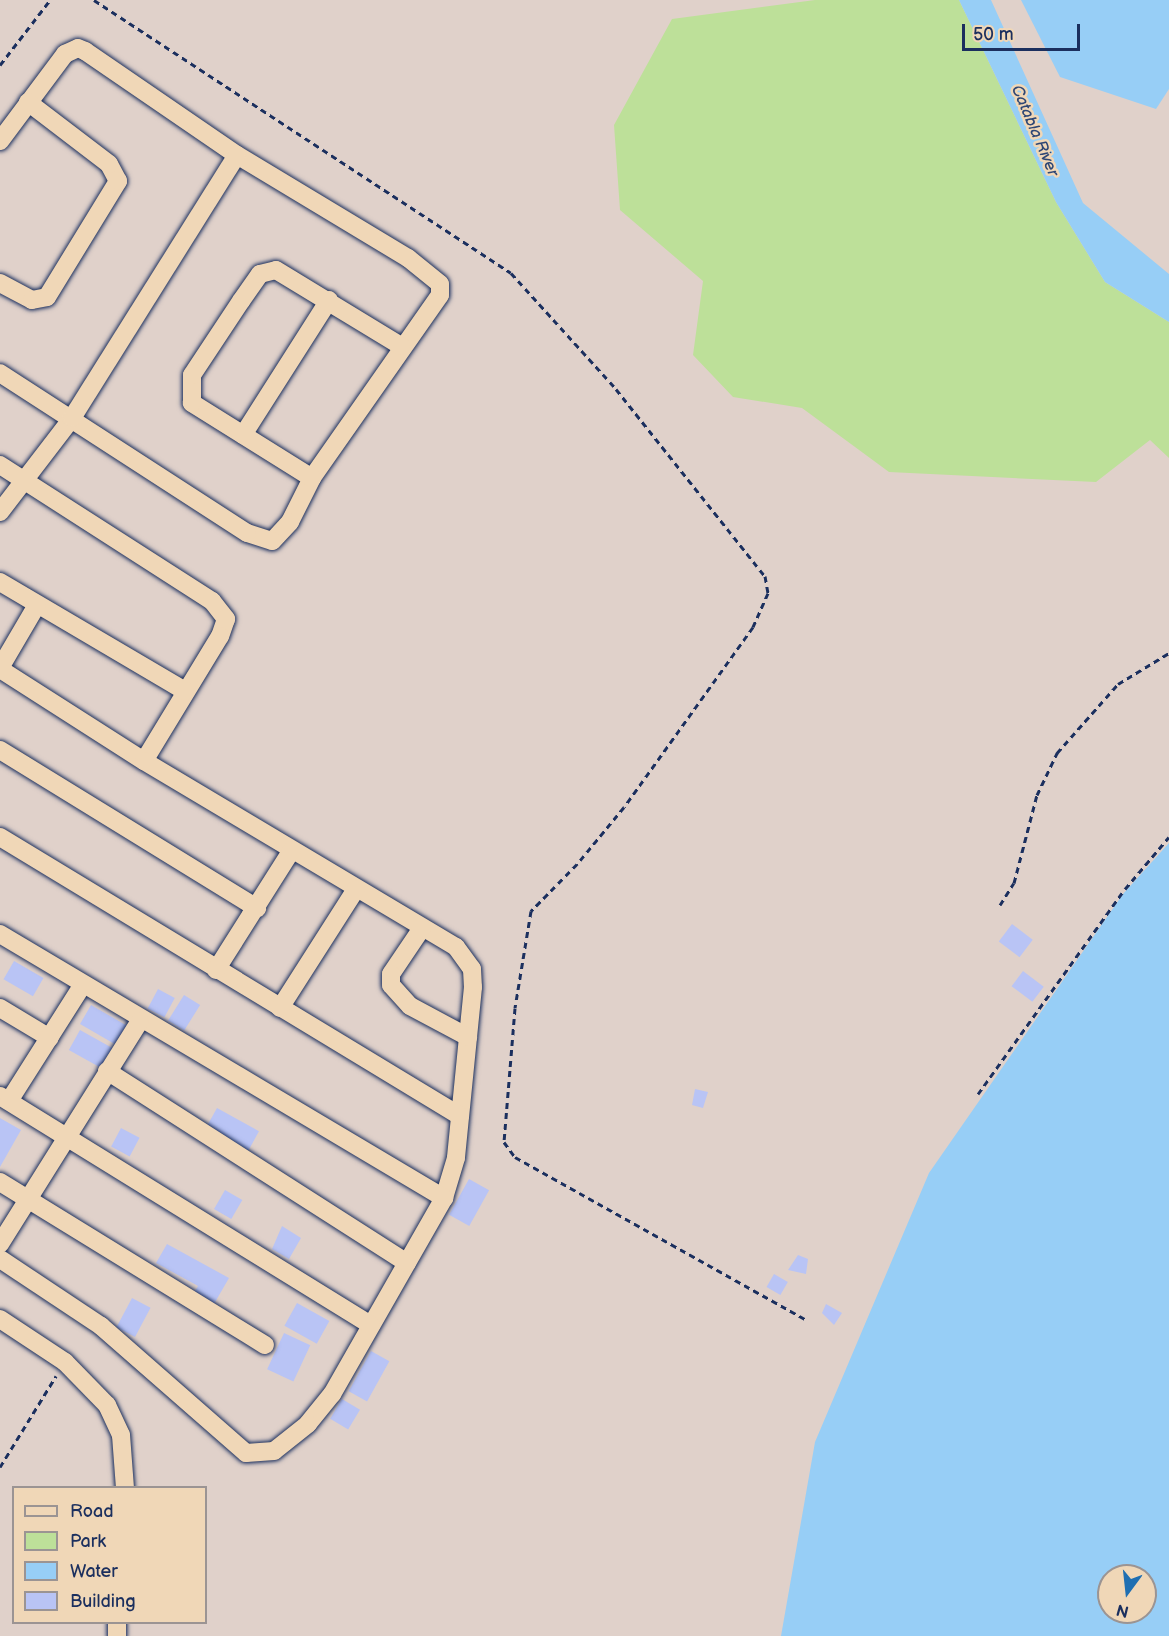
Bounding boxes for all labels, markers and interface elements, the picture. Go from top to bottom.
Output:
scale bar [965,12,1084,50]
text: 50 m [973,24,1014,45]
water label: Catabla River [1006,83,1062,179]
legend [12,1486,207,1624]
text: Road [70,1501,114,1522]
text: Park [70,1531,106,1552]
text: Water [70,1561,118,1582]
north arrow [1097,1564,1157,1624]
text: Building [70,1591,136,1612]
text: N [1114,1599,1131,1621]

